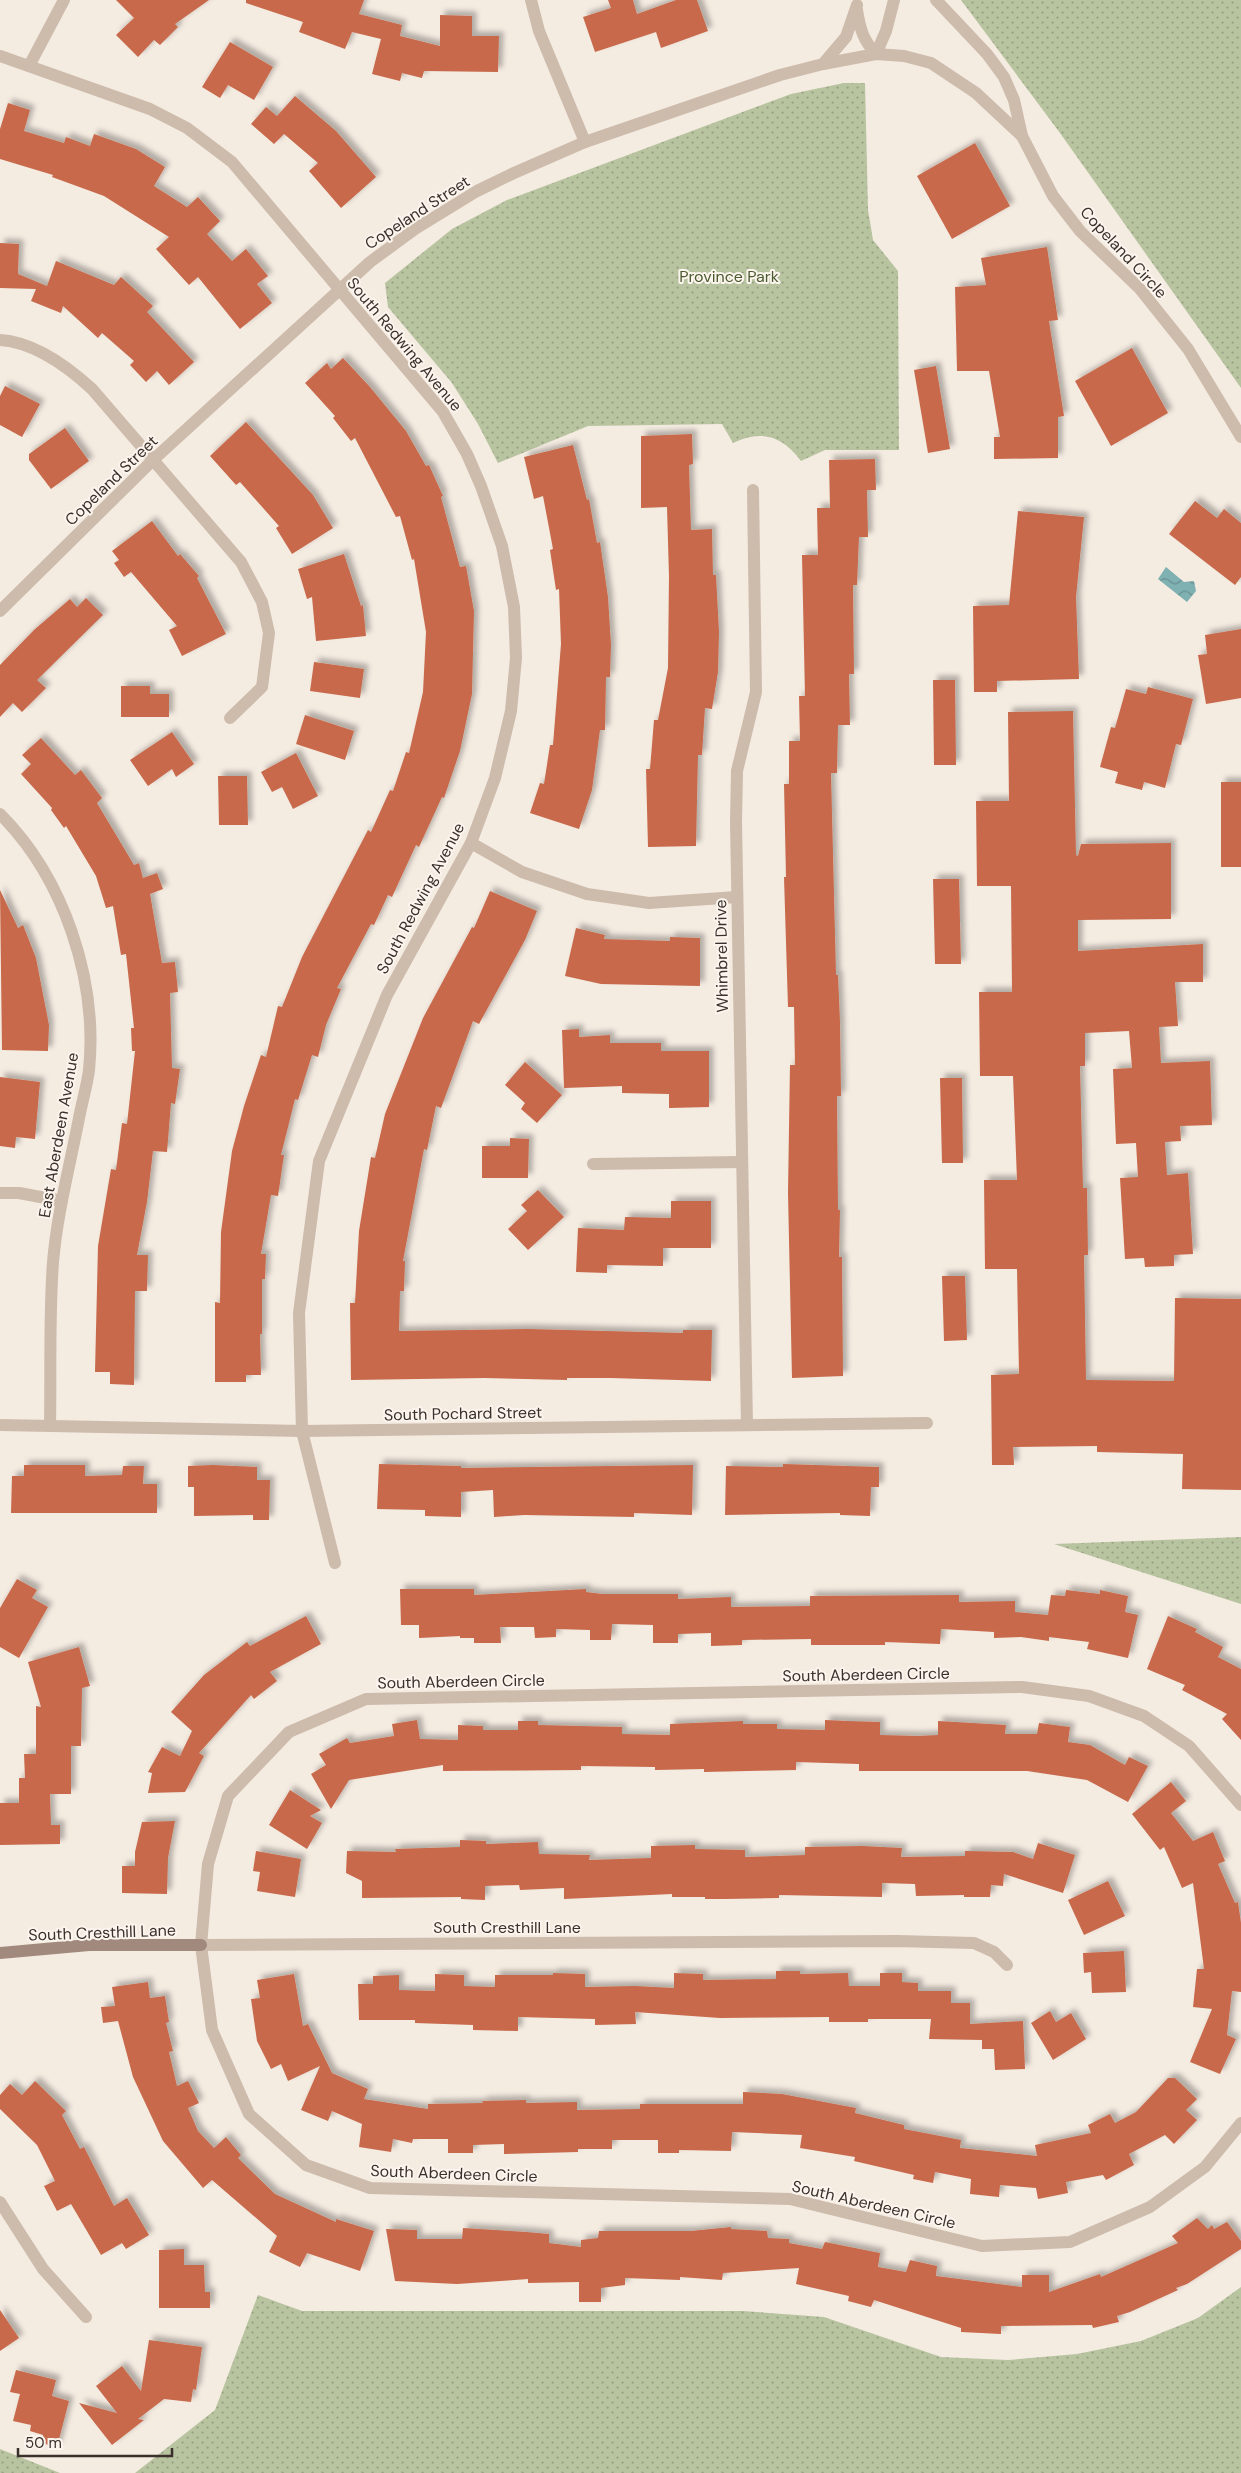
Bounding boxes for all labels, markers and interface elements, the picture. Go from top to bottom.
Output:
street label: Copeland Street [361,171,474,254]
street label: Copeland Circle [1076,202,1172,303]
park label: Province Park [679,266,779,287]
street label: South Redwing Avenue [342,273,467,416]
street label: Copeland Street [60,431,162,530]
street label: South Redwing Avenue [372,819,469,978]
street label: Whimbrel Drive [710,899,733,1013]
street label: East Aberdeen Avenue [34,1051,83,1219]
street label: South Pochard Street [384,1402,542,1425]
street label: South Aberdeen Circle [782,1663,950,1686]
street label: South Aberdeen Circle [377,1670,545,1693]
street label: South Cresthill Lane [433,1917,581,1938]
street label: South Cresthill Lane [28,1919,176,1946]
street label: South Aberdeen Circle [370,2160,538,2187]
street label: South Aberdeen Circle [790,2175,958,2234]
scale bar [18,2426,171,2458]
text: 50 m [25,2433,62,2453]

